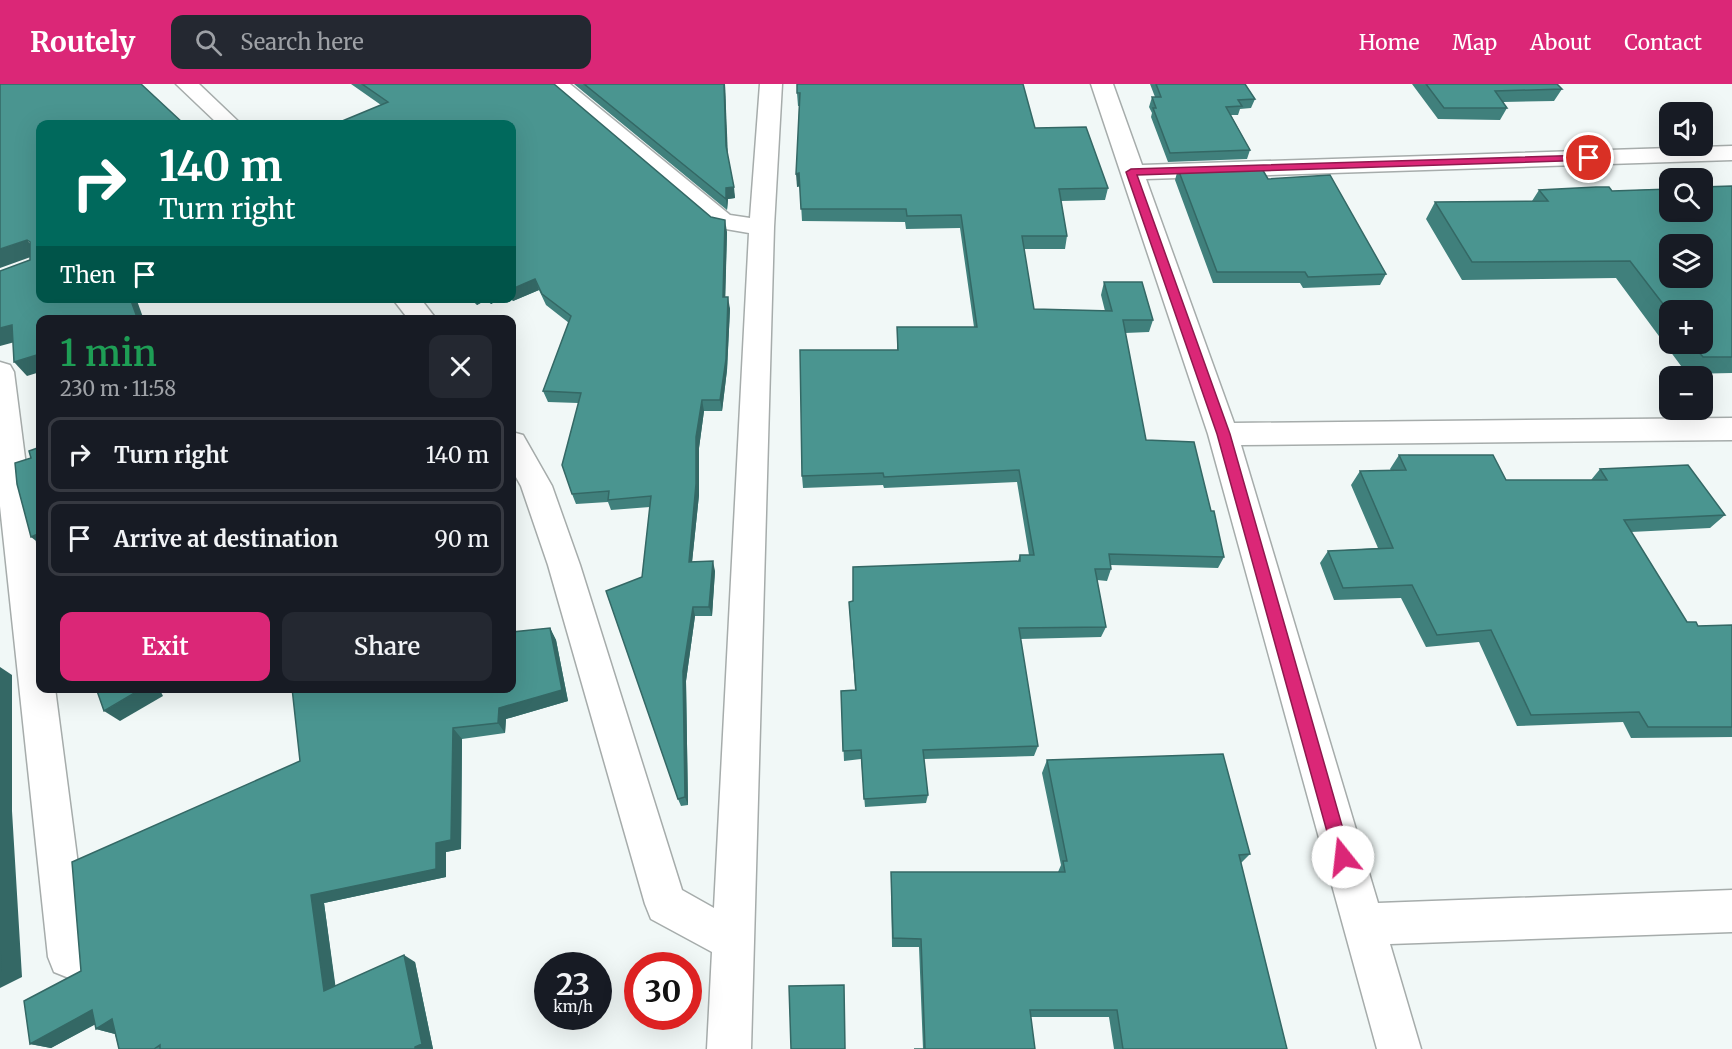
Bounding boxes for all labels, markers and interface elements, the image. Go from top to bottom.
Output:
search box [171,15,591,69]
text: Routely [30,24,135,60]
icon: search [192,26,225,59]
text: Search here [240,28,364,56]
text: Home [1359,29,1419,56]
text: Map [1452,29,1497,56]
text: About [1530,29,1591,56]
text: Contact [1624,29,1702,56]
map controls [1659,102,1713,420]
button: sound [1659,102,1713,156]
pin [1563,132,1614,183]
text: 140 m [159,140,282,192]
icon: arrive [1572,141,1605,174]
icon: right [60,144,138,222]
button: search [1659,168,1713,222]
text: Turn right [159,192,296,226]
button: layers [1659,234,1713,288]
icon: arrive [128,258,161,291]
text: Then [60,261,116,289]
button: + [1659,300,1713,354]
text: 1 min [60,331,157,376]
button: close [429,335,492,398]
button: − [1659,366,1713,420]
text: 230 m · 11:58 [60,376,176,401]
icon: right [63,438,96,471]
text: Turn right [114,441,228,469]
text: 140 m [426,441,489,469]
icon: arrive [63,522,96,555]
text: Arrive at destination [114,525,338,553]
text: 90 m [434,525,489,553]
button: Exit [60,612,270,681]
button: Share [282,612,492,681]
position arrow [1311,825,1375,889]
speed limit sign: 30 [624,952,702,1030]
text: 23 [556,965,590,1003]
text: km/h [553,997,593,1016]

